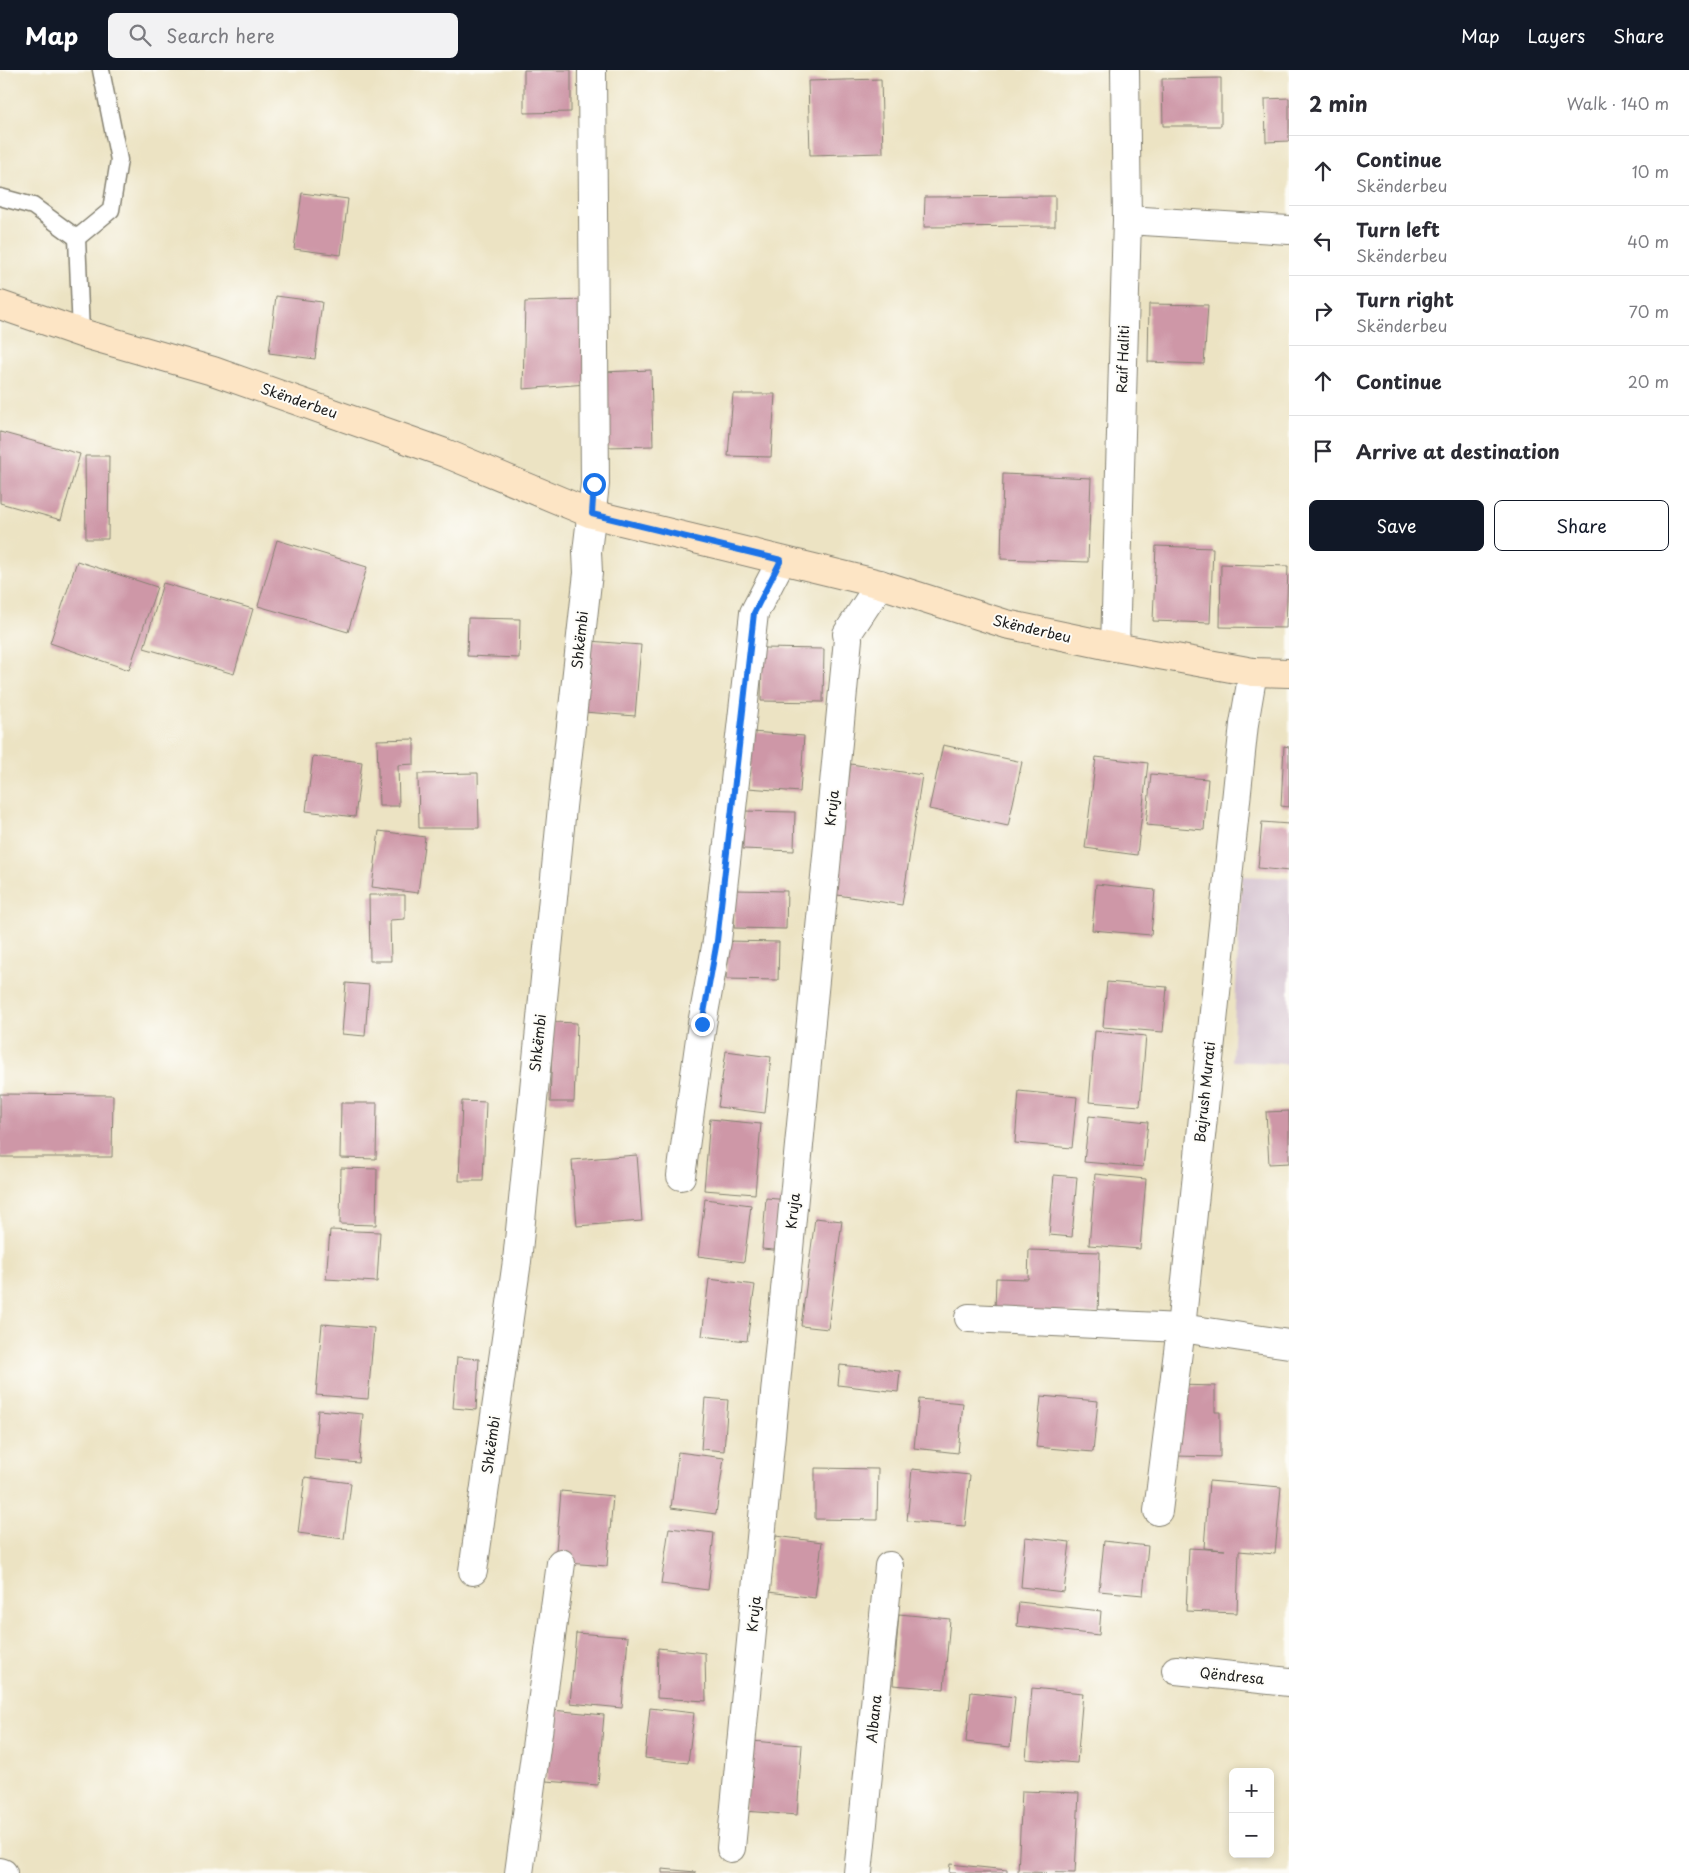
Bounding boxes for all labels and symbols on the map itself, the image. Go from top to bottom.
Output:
street label: Raif Haliti [1111,325,1134,393]
street label: Skënderbeu [258,378,340,423]
route start [583,473,606,496]
street label: Skënderbeu [991,609,1073,648]
street label: Shkëmbi [566,610,593,670]
street label: Kruja [819,789,844,827]
street label: Shkëmbi [524,1013,551,1073]
route end [691,1013,714,1036]
street label: Bajrush Murati [1189,1040,1220,1144]
street label: Kruja [780,1192,805,1230]
street label: Shkëmbi [476,1415,505,1475]
street label: Kruja [741,1595,766,1633]
street label: Qëndresa [1199,1662,1266,1689]
street label: Albana [861,1694,886,1744]

